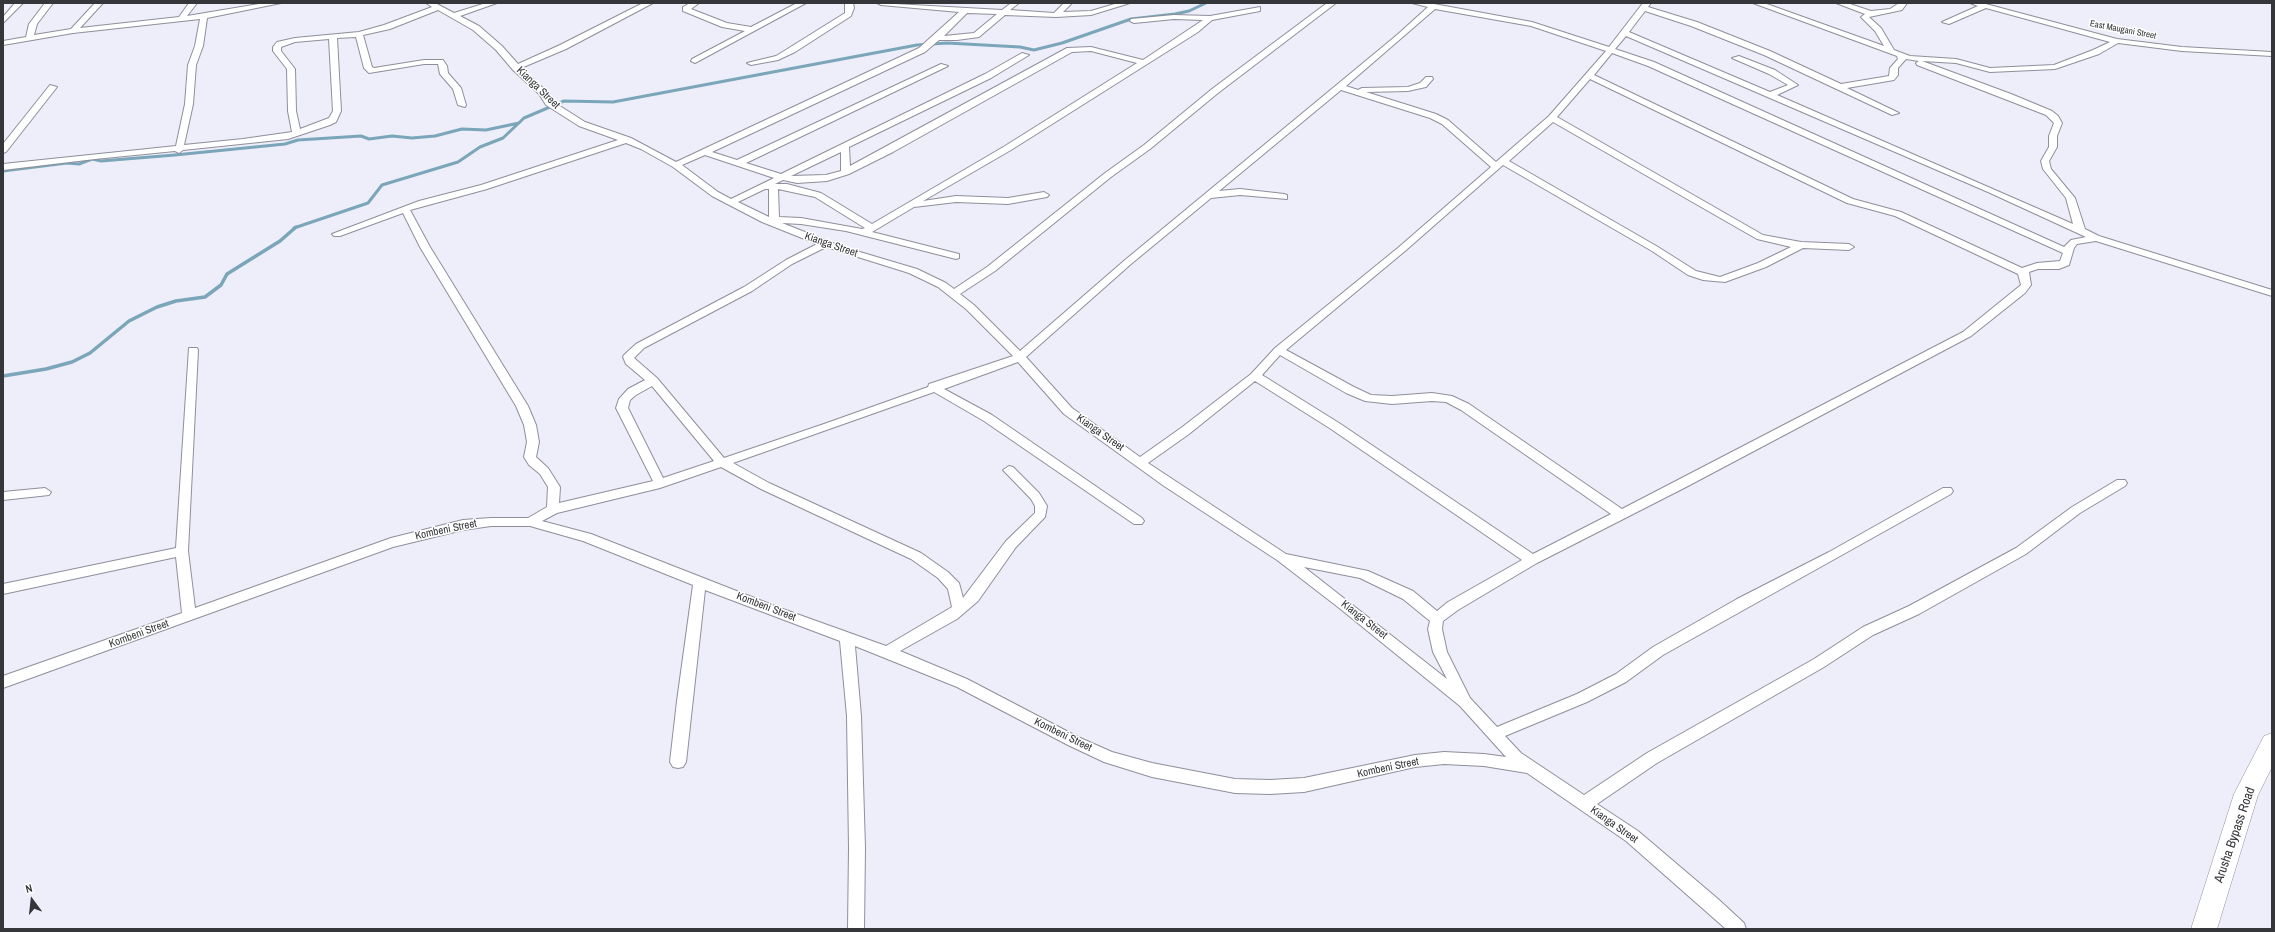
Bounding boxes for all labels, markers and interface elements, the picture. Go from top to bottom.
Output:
street label: East Maugani Street [2089,18,2157,42]
street label: Kianga Street [514,64,562,112]
street label: Kianga Street [803,230,859,260]
street label: Kianga Street [1074,412,1126,454]
street label: Kombeni Street [414,517,478,543]
street label: Kombeni Street [734,590,798,624]
street label: Kianga Street [1338,598,1390,642]
street label: Kombeni Street [107,617,171,651]
street label: Kombeni Street [1032,715,1094,755]
street label: Kombeni Street [1356,755,1420,781]
street label: Arusha Bypass Road [2211,785,2259,885]
street label: Kianga Street [1588,804,1640,846]
north arrow [12,880,52,920]
text: N [24,881,34,896]

